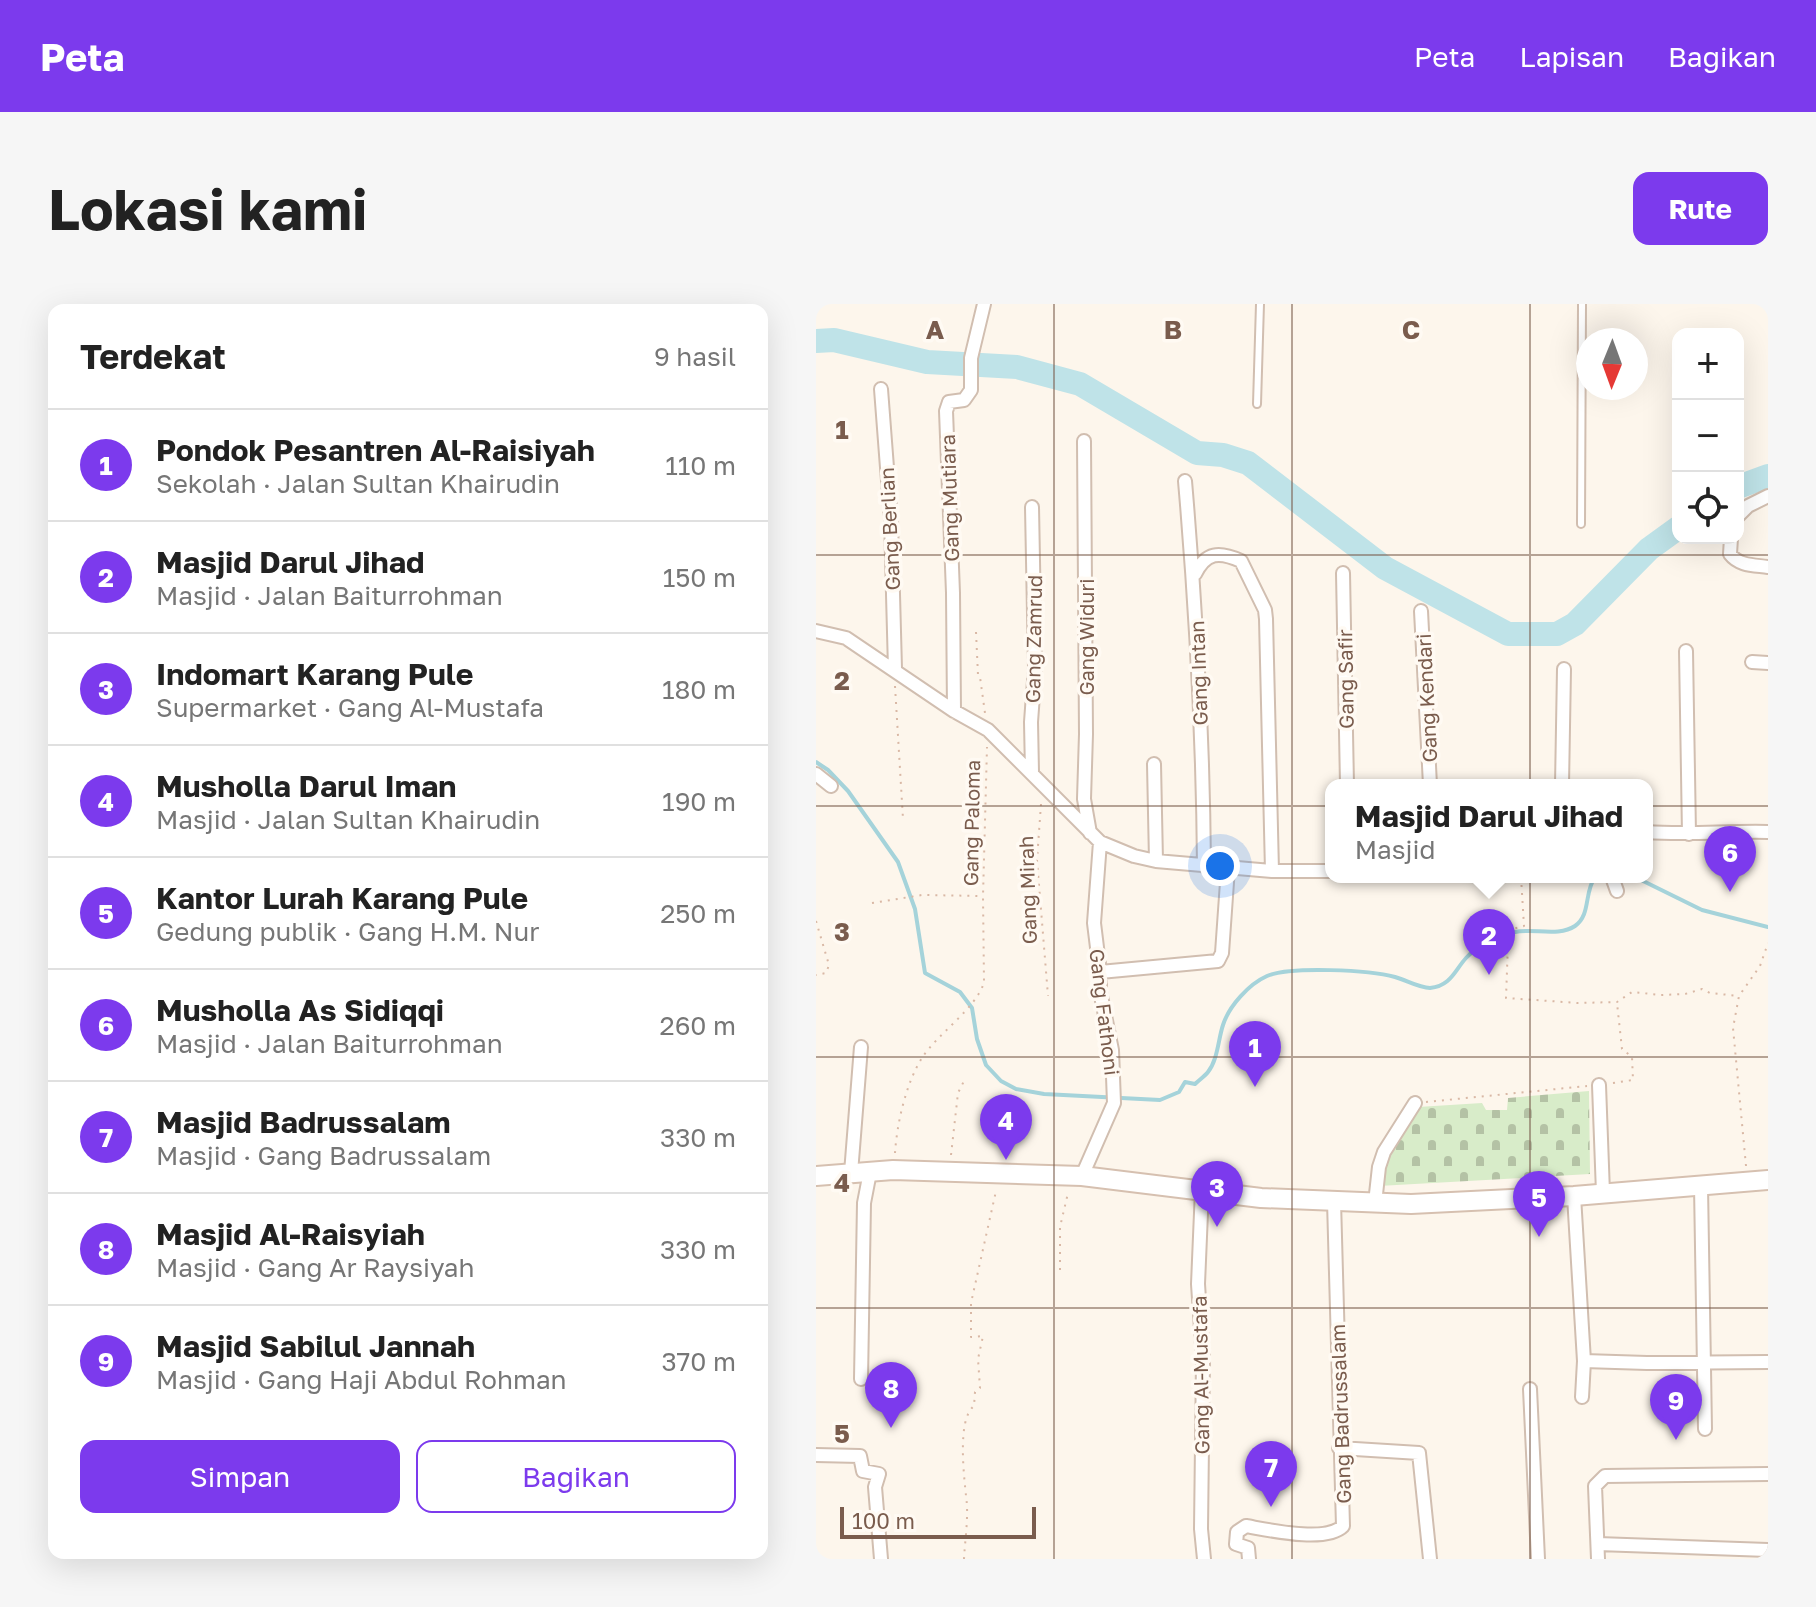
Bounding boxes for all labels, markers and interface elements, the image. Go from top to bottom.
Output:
text: Peta [40,34,125,79]
text: Peta [1414,40,1475,73]
text: Lapisan [1519,40,1624,73]
text: Bagikan [1668,40,1776,73]
button: Rute [1633,172,1768,245]
text: Lokasi kami [48,175,367,242]
text: A [926,314,945,345]
text: B [1164,314,1182,345]
text: C [1402,314,1420,345]
north arrow [1576,328,1648,400]
map controls [1672,328,1744,544]
button: + [1672,328,1744,400]
text: Terdekat [80,336,226,376]
text: 9 hasil [654,341,736,372]
button: − [1672,400,1744,472]
text: 1 [835,414,849,445]
text: Pondok Pesantren Al-Raisiyah [156,432,595,468]
street label: Gang Mutiara [935,434,963,562]
text: 1 [99,450,113,481]
text: 110 m [665,450,736,481]
street label: Gang Berlian [874,467,904,591]
text: Sekolah · Jalan Sultan Khairudin [156,468,560,499]
button: locate [1672,472,1744,544]
text: Masjid Darul Jihad [156,544,425,580]
text: 2 [98,562,114,593]
text: 150 m [663,562,736,593]
street label: Gang Zamrud [1020,575,1046,703]
street label: Gang Widuri [1074,578,1098,696]
text: Masjid · Jalan Baiturrohman [156,580,503,611]
street label: Gang Intan [1184,620,1212,726]
street label: Gang Safir [1332,629,1358,729]
street label: Gang Kendari [1411,633,1441,763]
text: Indomart Karang Pule [156,656,473,692]
text: 2 [834,665,850,696]
text: 3 [98,674,114,705]
text: 180 m [662,674,736,705]
text: Supermarket · Gang Al-Mustafa [156,692,544,723]
street label: Gang Paloma [958,760,984,886]
text: Musholla Darul Iman [156,768,456,804]
popup [1325,779,1653,883]
text: 4 [98,786,114,817]
text: 190 m [662,786,736,817]
text: Masjid Darul Jihad [1355,798,1623,834]
text: Masjid · Jalan Sultan Khairudin [156,804,540,835]
pin: 6 [1704,826,1756,892]
text: Masjid [1355,834,1435,865]
street label: Gang Mirah [1013,835,1041,945]
your location [1200,846,1240,886]
text: Kantor Lurah Karang Pule [156,880,528,916]
text: 5 [98,898,114,929]
text: 250 m [660,898,736,929]
pin: 2 [1463,909,1515,975]
text: Gedung publik · Gang H.M. Nur [156,916,539,947]
text: 3 [834,916,850,947]
street label: Gang Fathoni [1085,947,1125,1077]
text: Musholla As Sidiqqi [156,992,444,1028]
text: 6 [98,1010,114,1041]
text: 260 m [660,1010,736,1041]
pin: 1 [1229,1021,1281,1087]
text: Masjid · Jalan Baiturrohman [156,1028,503,1059]
pin: 4 [980,1094,1032,1160]
text: Masjid Badrussalam [156,1104,451,1140]
text: 7 [99,1122,113,1153]
text: 330 m [660,1122,736,1153]
text: Masjid · Gang Badrussalam [156,1140,491,1171]
pin: 3 [1191,1161,1243,1227]
text: 4 [834,1167,850,1198]
pin: 5 [1513,1171,1565,1237]
text: Masjid Al-Raisyiah [156,1216,425,1252]
text: 8 [98,1234,114,1265]
text: 330 m [660,1234,736,1265]
text: Masjid · Gang Ar Raysiyah [156,1252,474,1283]
street label: Gang Al-Mustafa [1187,1295,1213,1455]
street label: Gang Badrussalam [1325,1324,1355,1504]
text: Masjid Sabilul Jannah [156,1328,475,1364]
text: 9 [98,1346,114,1377]
text: 370 m [661,1346,736,1377]
pin: 8 [865,1362,917,1428]
text: Masjid · Gang Haji Abdul Rohman [156,1364,567,1395]
pin: 9 [1650,1374,1702,1440]
text: 5 [834,1418,850,1449]
button: Simpan [80,1440,400,1513]
button: Bagikan [416,1440,736,1513]
pin: 7 [1245,1441,1297,1507]
scale bar [840,1503,1036,1539]
text: 100 m [852,1507,915,1534]

